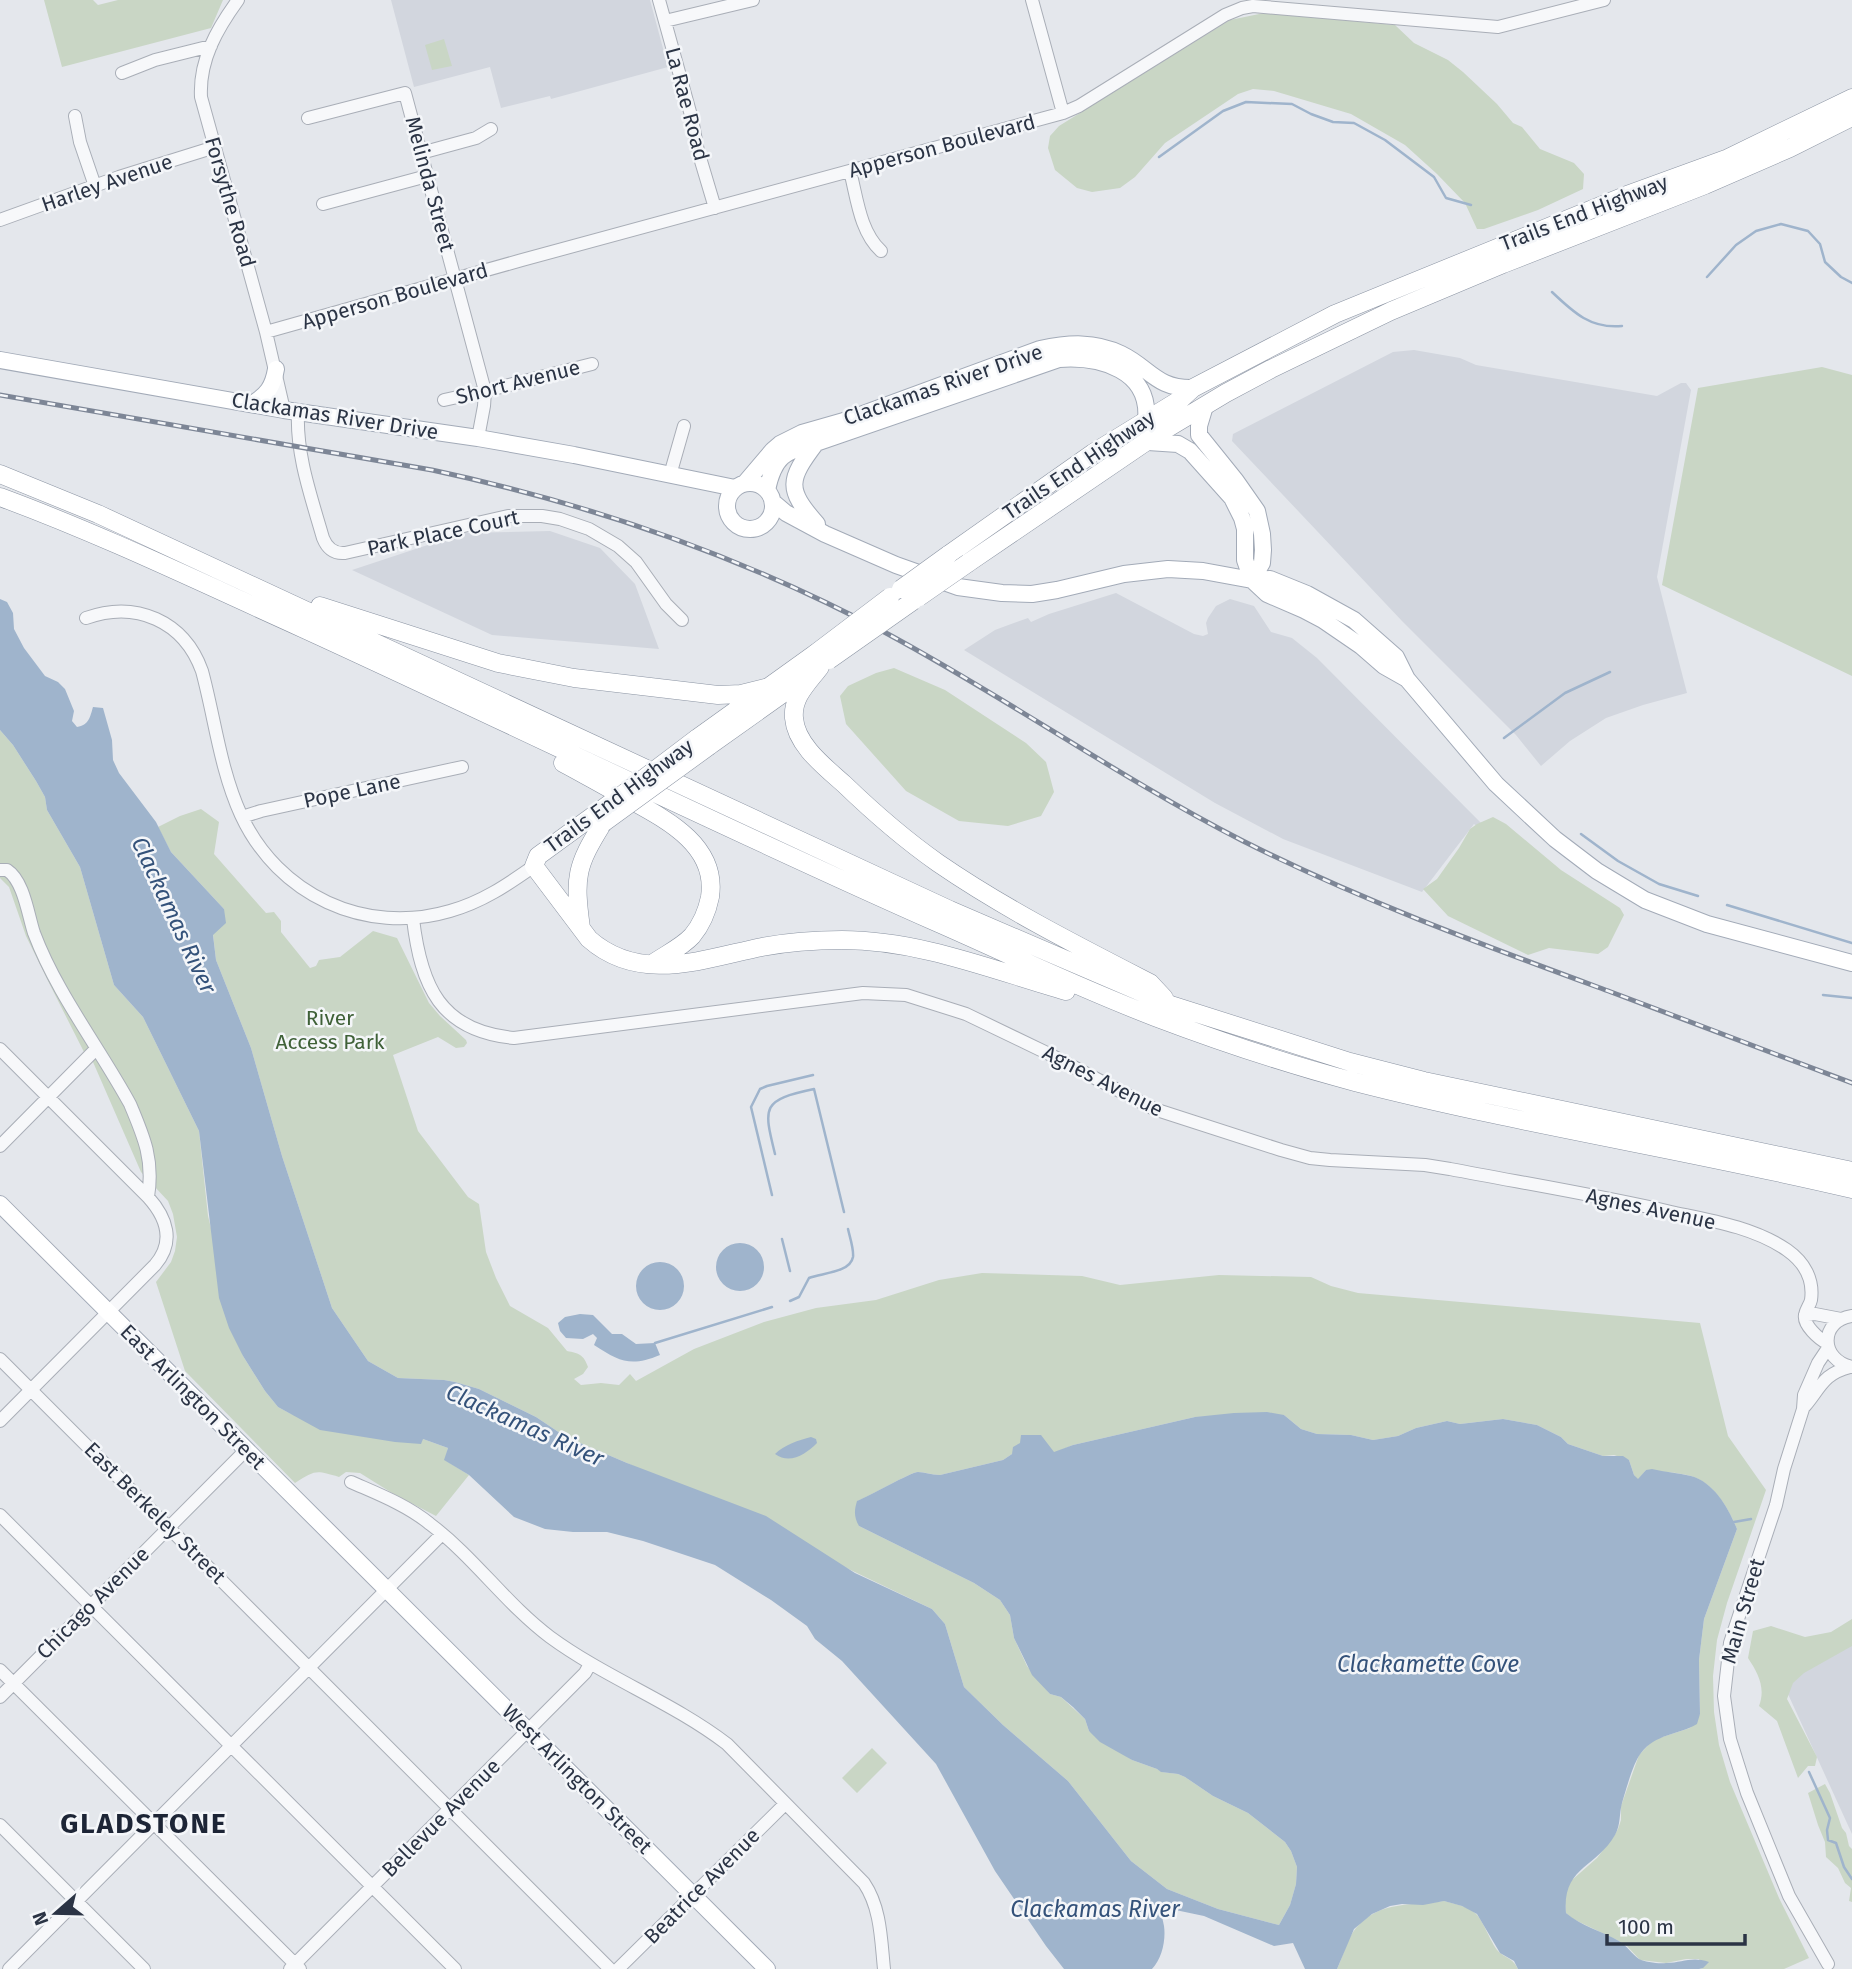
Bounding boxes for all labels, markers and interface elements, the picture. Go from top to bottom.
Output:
street label: La Rae Road [659,44,715,164]
street label: Apperson Boulevard [846,109,1038,183]
street label: Melinda Street [399,114,461,255]
street label: Forsythe Road [199,134,261,270]
street label: Harley Avenue [38,148,176,218]
street label: Trails End Highway [1496,169,1672,257]
street label: Apperson Boulevard [299,257,491,335]
street label: Clackamas River Drive [840,339,1046,431]
street label: Short Avenue [453,354,583,410]
street label: Clackamas River Drive [230,387,440,445]
street label: Trails End Highway [998,404,1160,525]
street label: Park Place Court [365,504,522,562]
street label: Trails End Highway [540,733,699,859]
street label: Pope Lane [301,768,403,814]
water label: Clackamas River [125,832,223,999]
park label: River Access Park [275,1005,385,1055]
street label: Agnes Avenue [1038,1040,1168,1122]
street label: Agnes Avenue [1584,1183,1718,1235]
street label: East Arlington Street [115,1319,271,1475]
water label: Clackamas River [442,1378,609,1473]
street label: East Berkeley Street [79,1437,232,1590]
street label: Chicago Avenue [31,1541,155,1665]
street label: Main Street [1716,1555,1771,1667]
water label: Clackamette Cove [1337,1650,1519,1678]
street label: West Arlington Street [497,1699,658,1860]
street label: Bellevue Avenue [376,1753,506,1883]
district label: GLADSTONE [60,1807,228,1840]
street label: Beatrice Avenue [639,1823,765,1949]
north arrow [21,1878,91,1948]
water label: Clackamas River [1010,1895,1181,1923]
scale bar [1607,1902,1745,1946]
text: N [28,1909,53,1929]
text: 100 m [1618,1914,1674,1940]

